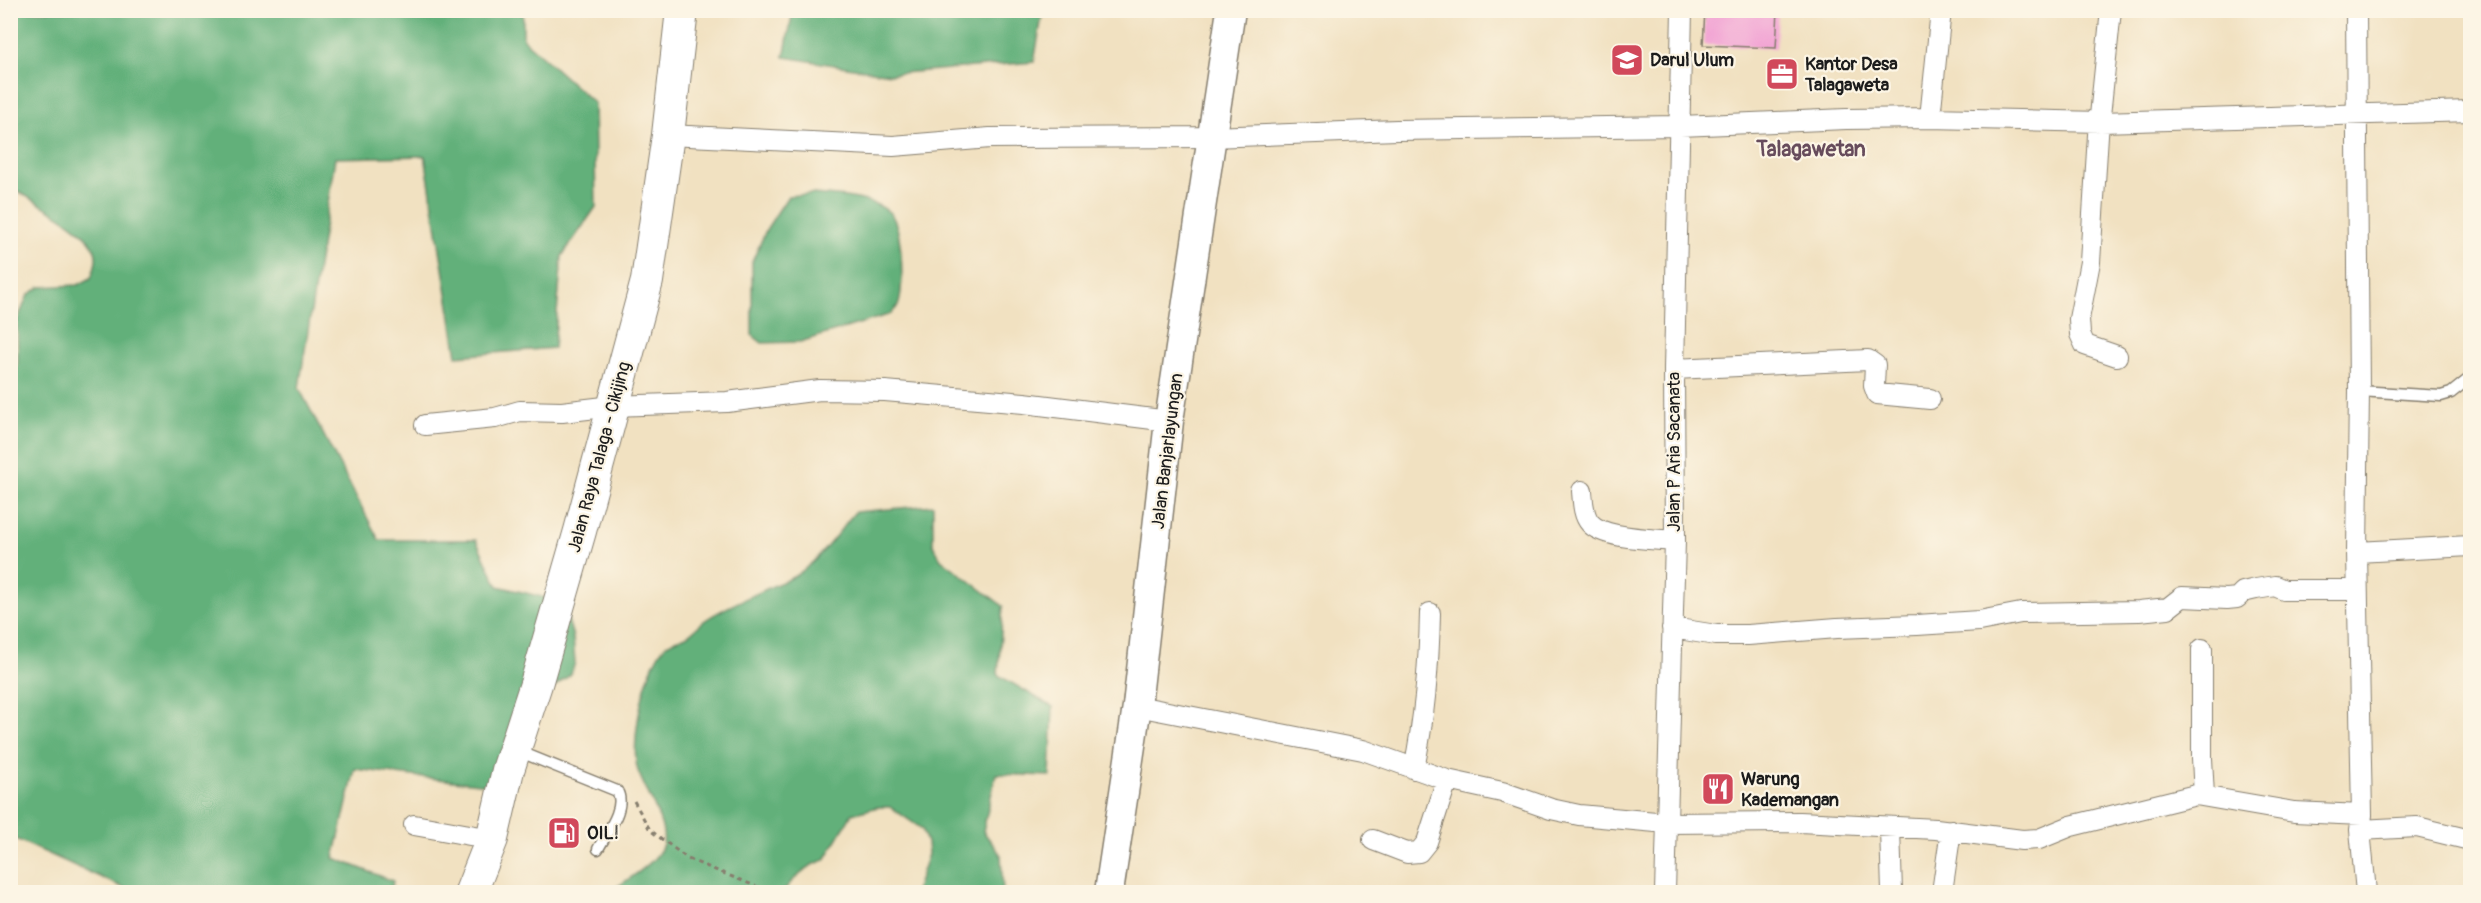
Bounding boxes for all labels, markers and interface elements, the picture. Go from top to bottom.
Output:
school or university icon: Darul Ulum [1609,42,1645,78]
place label: Darul Ulum [1650,49,1734,72]
place label: Kantor Desa Talagaweta [1804,53,1898,97]
office icon: Kantor Desa Talagaweta [1764,56,1800,92]
district label: Talagawetan [1755,136,1866,163]
street label: Jalan Raya Talaga - Cikijing [563,359,636,555]
street label: Jalan Banjarlayungan [1147,372,1188,530]
street label: Jalan P Aria Sacanata [1663,372,1686,532]
place label: Warung Kademangan [1741,768,1839,812]
restaurant icon: Warung Kademangan [1700,771,1736,807]
fuel station icon: OIL! [546,815,582,851]
place label: OIL! [587,822,619,845]

